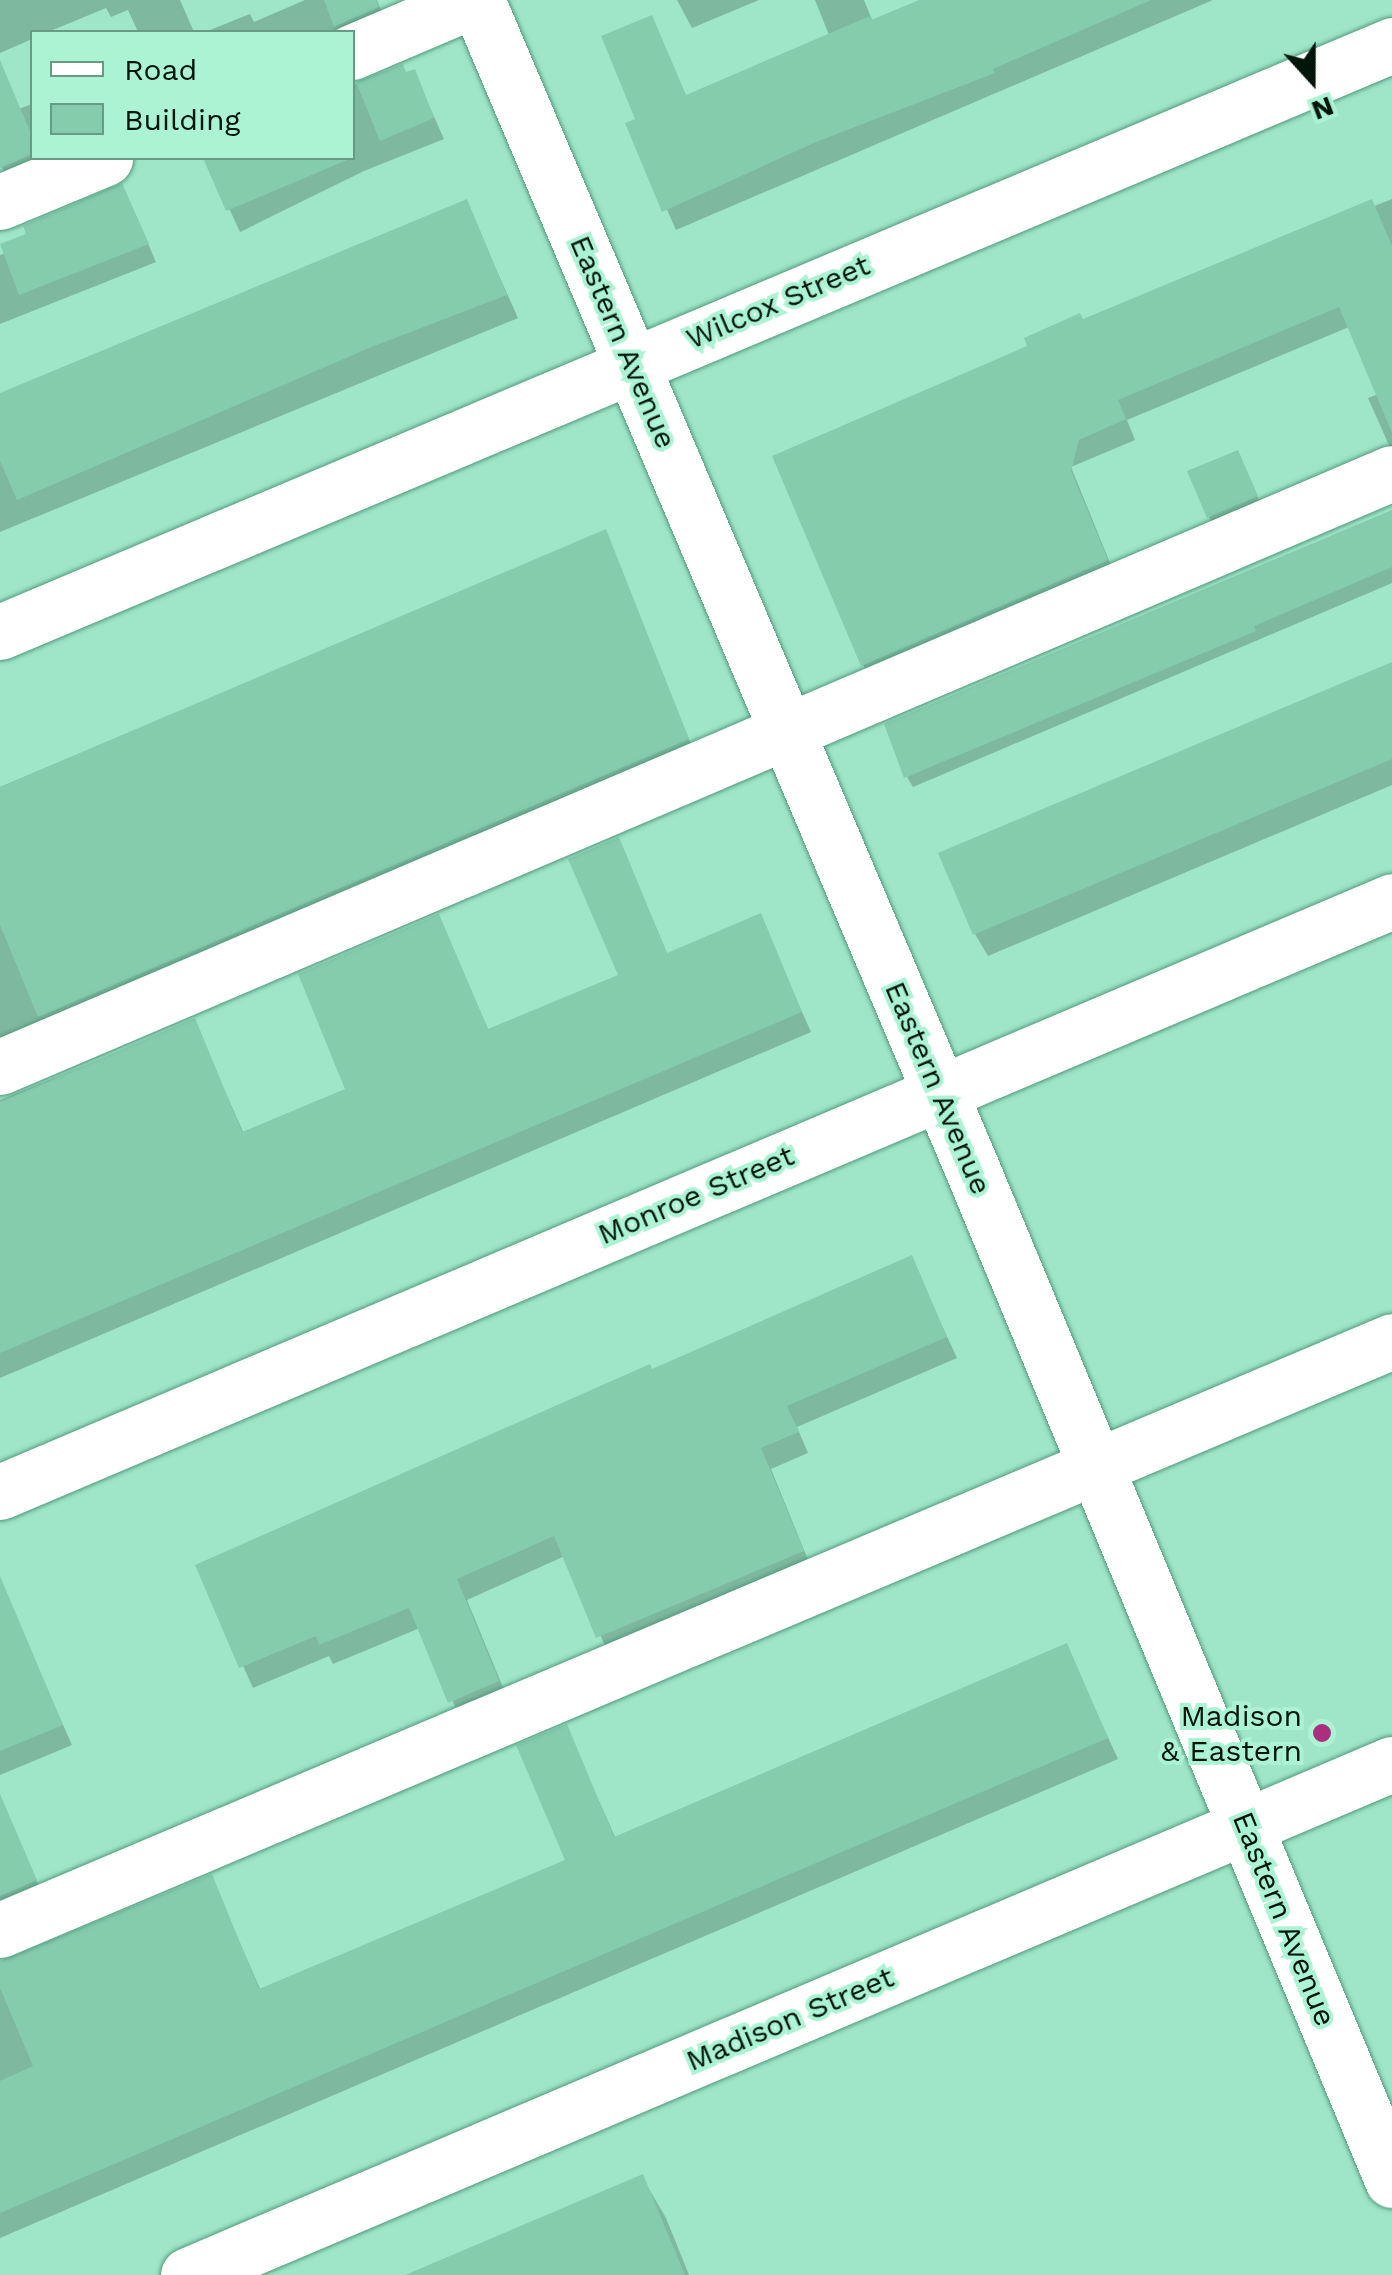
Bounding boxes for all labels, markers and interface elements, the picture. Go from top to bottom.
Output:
legend [30,30,355,160]
north arrow [1262,30,1362,130]
text: Road [124,52,197,87]
text: N [1307,89,1339,128]
text: Building [124,102,241,137]
street label: Eastern Avenue [562,230,684,454]
street label: Wilcox Street [680,247,876,357]
street label: Eastern Avenue [877,976,999,1200]
street label: Monroe Street [593,1137,799,1253]
place label: Madison & Eastern [1160,1698,1302,1768]
marker: Madison & Eastern [1311,1722,1333,1744]
street label: Eastern Avenue [1224,1806,1344,2032]
street label: Madison Street [681,1959,899,2079]

